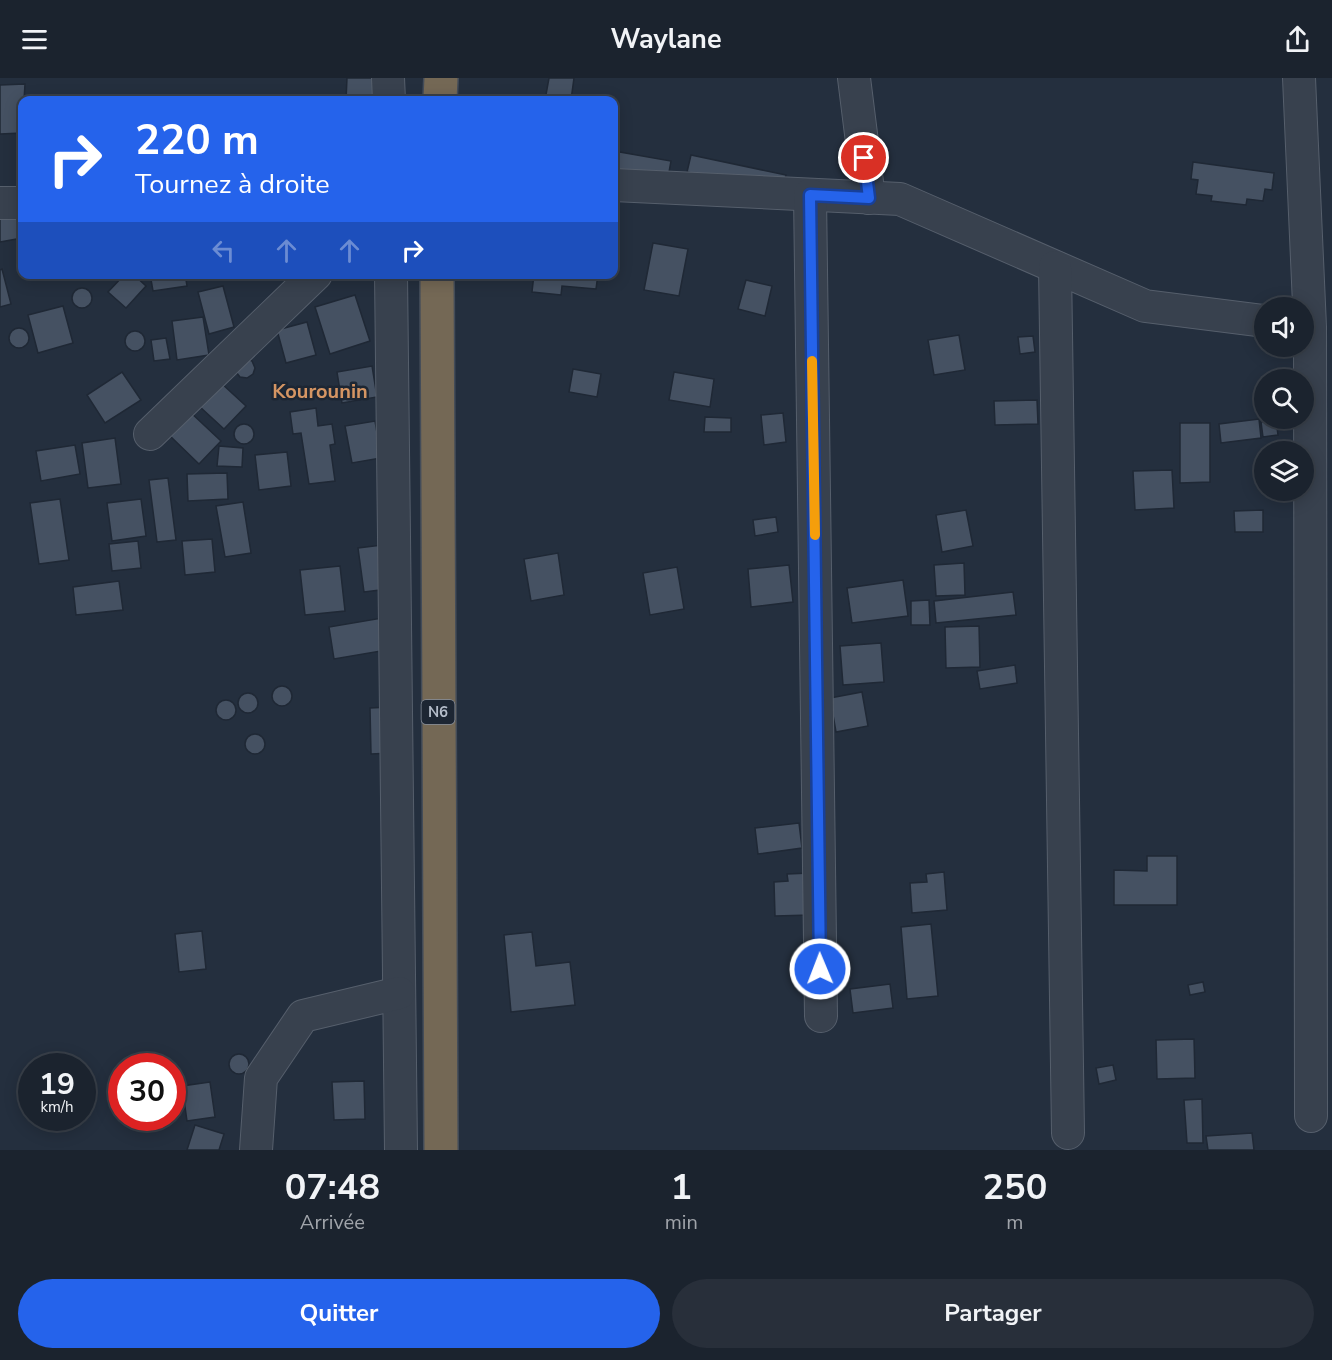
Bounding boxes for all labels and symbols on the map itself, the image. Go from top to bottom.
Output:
pin [838,132,889,183]
district label: Kourounin [272,378,368,405]
road number: N6 [422,700,454,724]
position arrow [788,937,852,1001]
speed limit sign: 30 [108,1053,186,1131]

